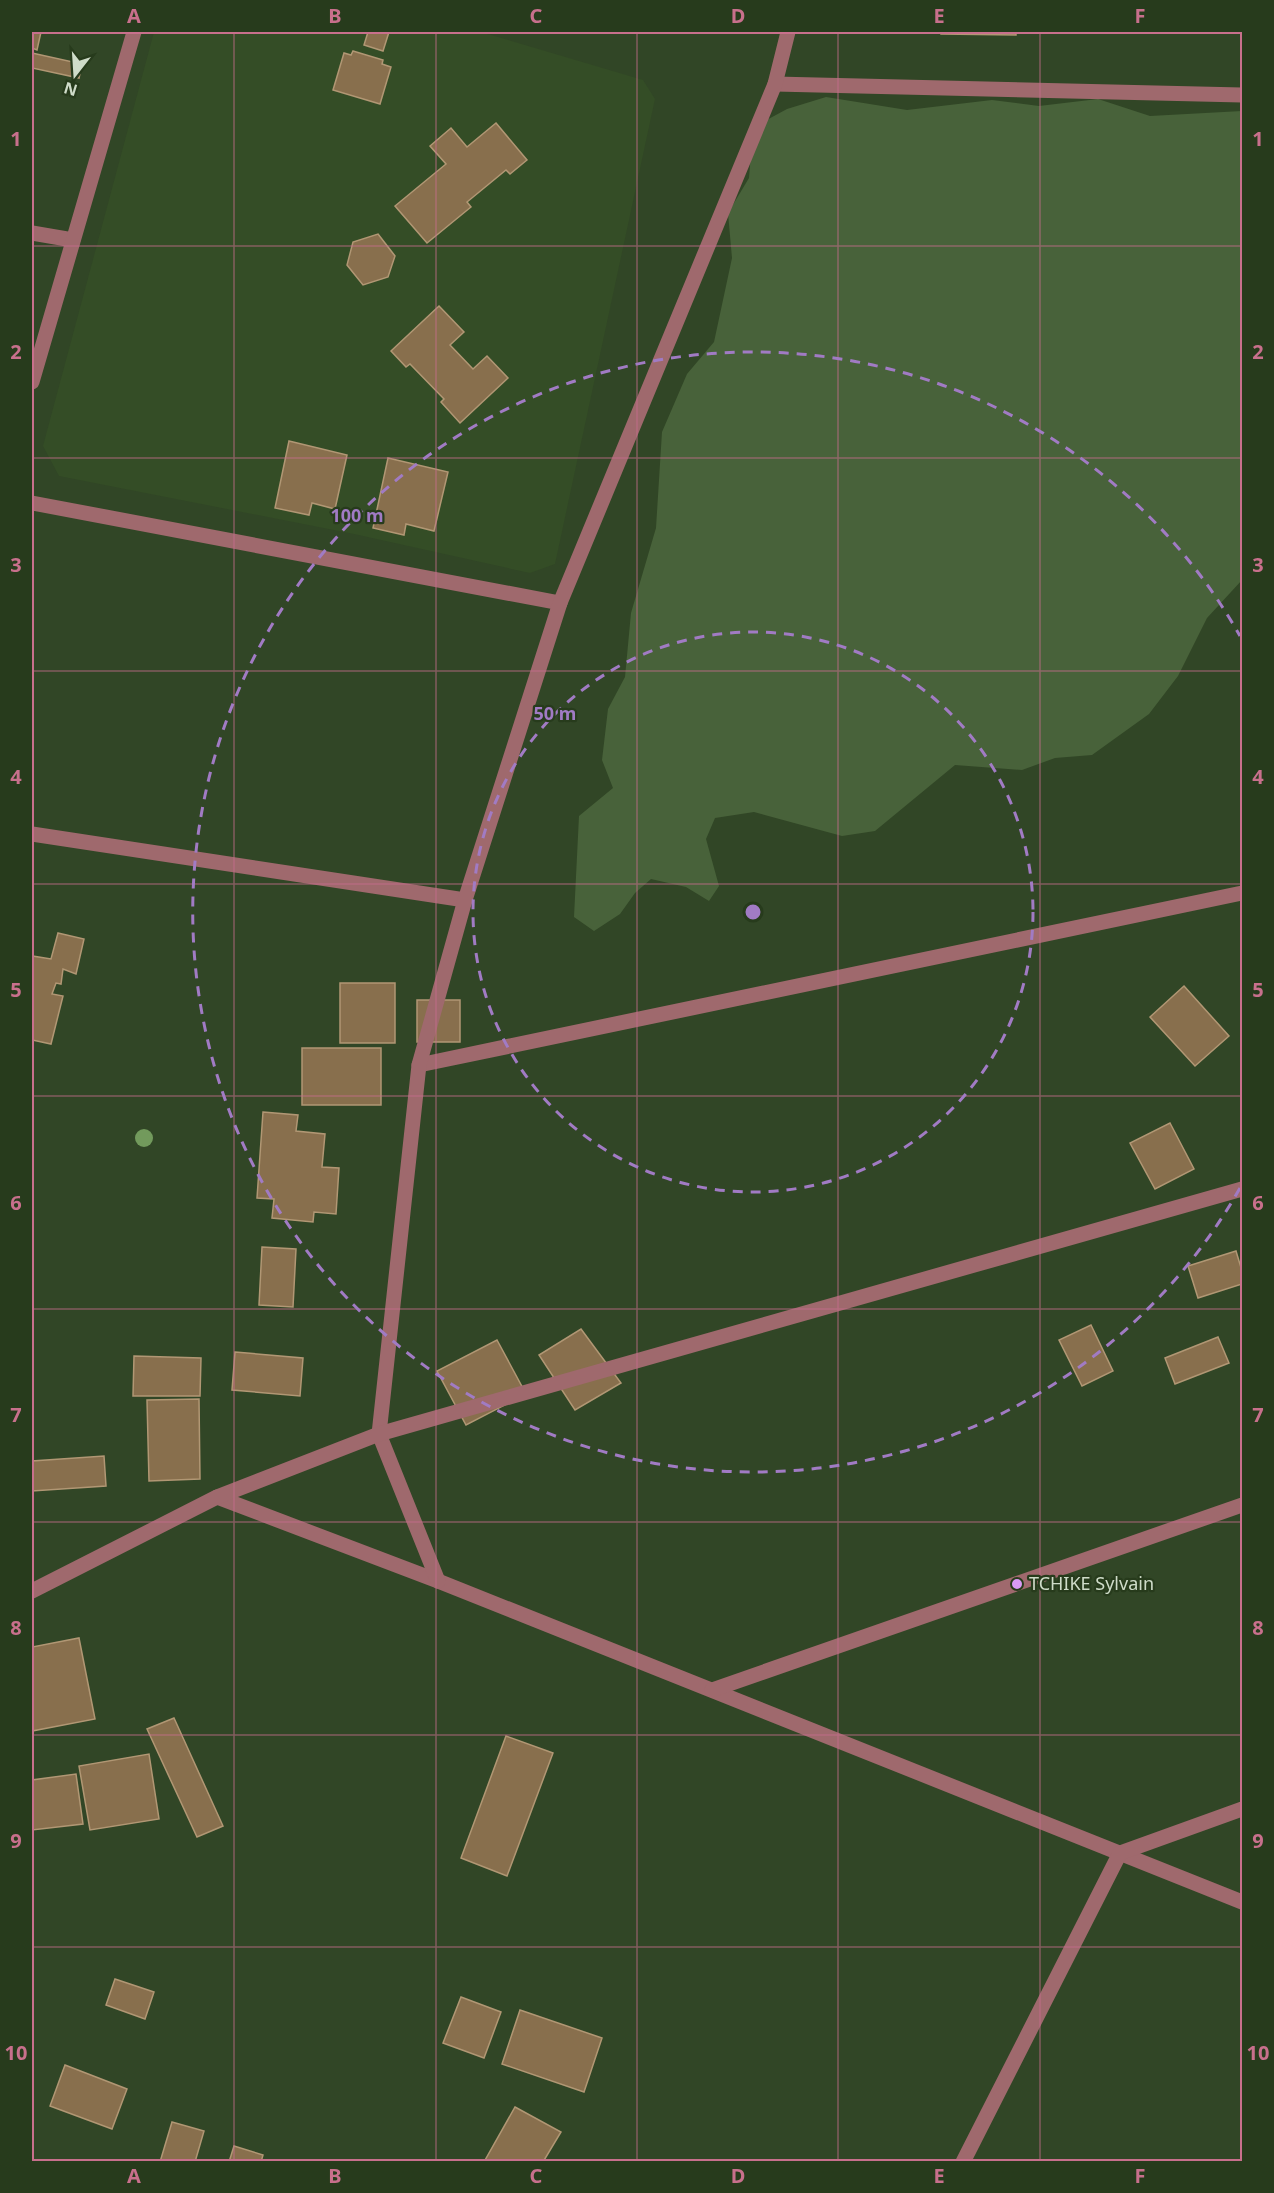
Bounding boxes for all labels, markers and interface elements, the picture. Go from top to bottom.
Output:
text: A [127,2,141,29]
text: B [328,2,342,29]
text: C [530,2,543,29]
text: D [731,2,745,29]
text: E [933,2,945,29]
text: F [1135,2,1145,29]
north arrow [45,45,105,105]
text: N [61,77,80,102]
text: 1 [10,125,22,152]
text: 1 [1252,125,1264,152]
text: 2 [10,338,22,365]
text: 2 [1252,338,1264,365]
text: 100 m [330,503,384,527]
text: 3 [10,551,22,578]
text: 3 [1252,551,1264,578]
text: 50 m [534,701,576,725]
text: 4 [10,763,22,790]
text: 4 [1252,763,1264,790]
centre of rings [743,902,763,922]
text: 5 [10,976,22,1003]
text: 5 [1252,976,1264,1003]
text: 6 [10,1189,22,1216]
text: 6 [1252,1189,1264,1216]
text: 7 [10,1401,22,1428]
text: 7 [1252,1401,1264,1428]
place label: TCHIKE Sylvain [1029,1571,1154,1595]
marker: TCHIKE Sylvain [1010,1577,1024,1591]
text: 8 [10,1614,22,1641]
text: 8 [1252,1614,1264,1641]
text: 9 [10,1827,22,1854]
text: 9 [1252,1827,1264,1854]
text: 10 [5,2039,27,2066]
text: 10 [1247,2039,1269,2066]
text: A [127,2162,141,2189]
text: B [328,2162,342,2189]
text: C [530,2162,543,2189]
text: D [731,2162,745,2189]
text: E [933,2162,945,2189]
text: F [1135,2162,1145,2189]

